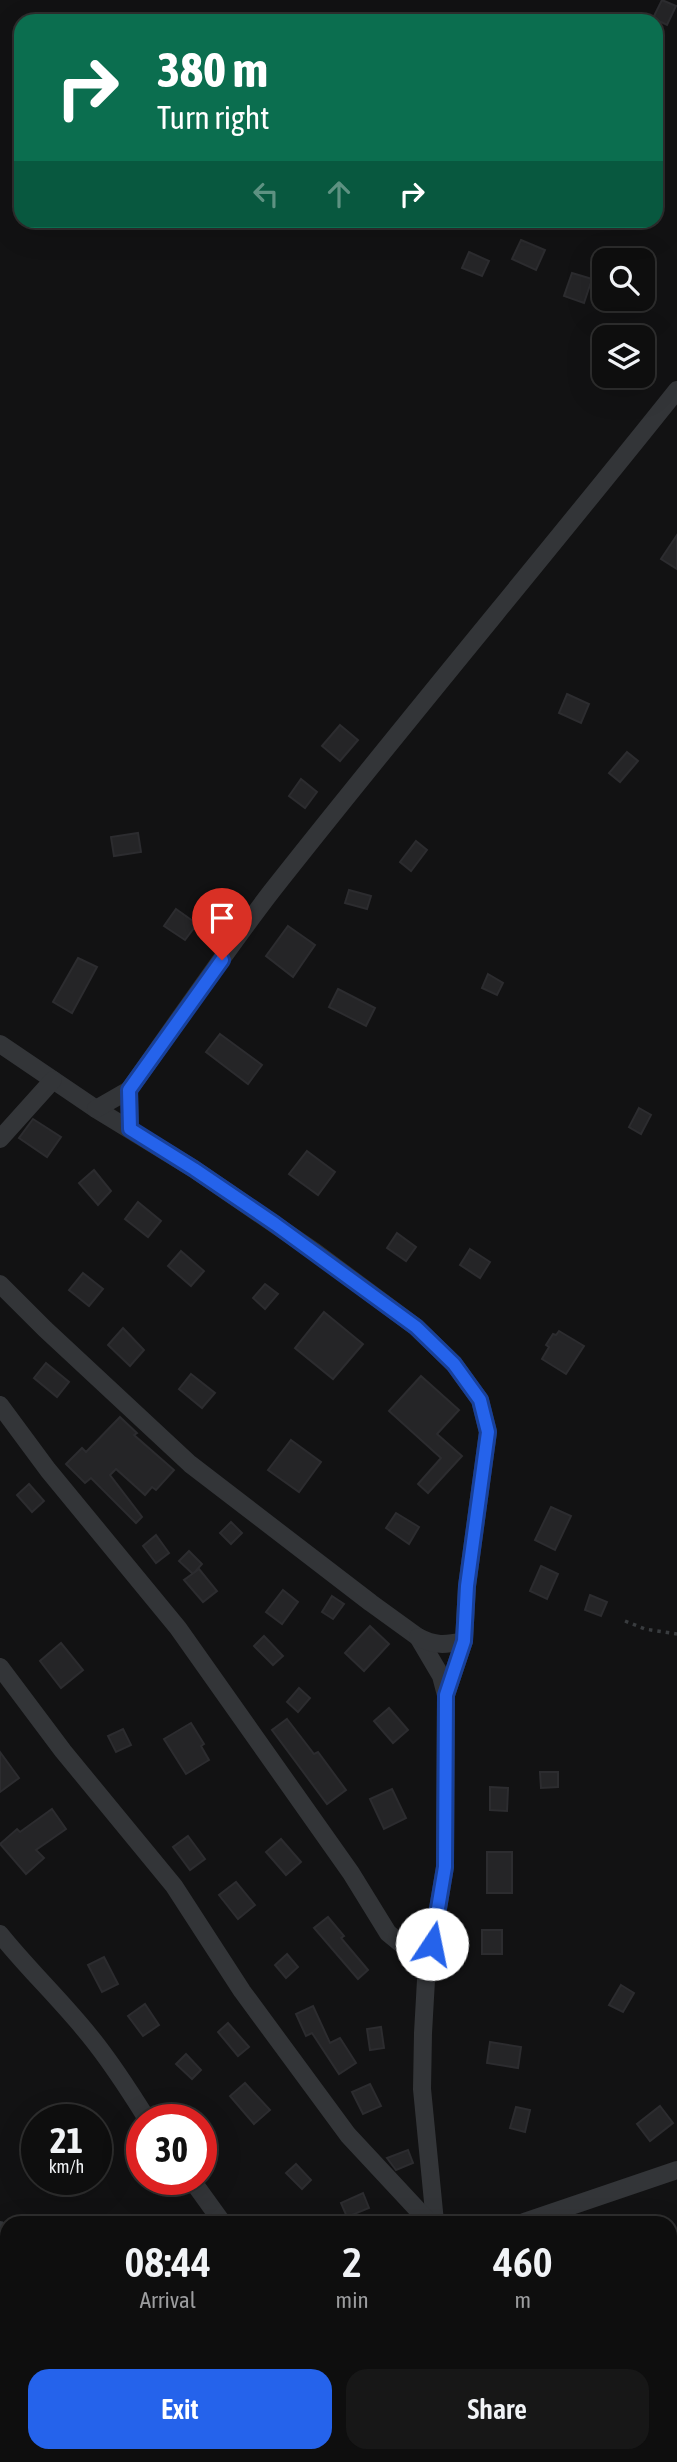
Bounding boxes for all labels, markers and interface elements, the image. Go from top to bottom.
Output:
text: 380 m [157,41,268,97]
icon: right [42,42,133,133]
text: Turn right [157,99,270,136]
icon: left [247,175,285,213]
icon: ahead [320,175,358,213]
icon: right [393,175,431,213]
map controls [592,248,655,388]
button: search [592,248,655,311]
button: layers [592,325,655,388]
pin [192,888,252,960]
icon: arrive [203,899,241,937]
position arrow [395,1907,469,1981]
speed limit sign: 30 [126,2104,217,2195]
text: 21 [50,2120,83,2160]
text: km/h [49,2156,84,2177]
text: 08:44 [125,2238,211,2286]
text: 2 [342,2238,362,2286]
text: 460 [493,2238,552,2286]
text: Arrival [140,2287,196,2313]
text: min [336,2287,369,2313]
text: m [515,2287,531,2313]
button: Exit [28,2369,332,2449]
button: Share [346,2369,649,2449]

